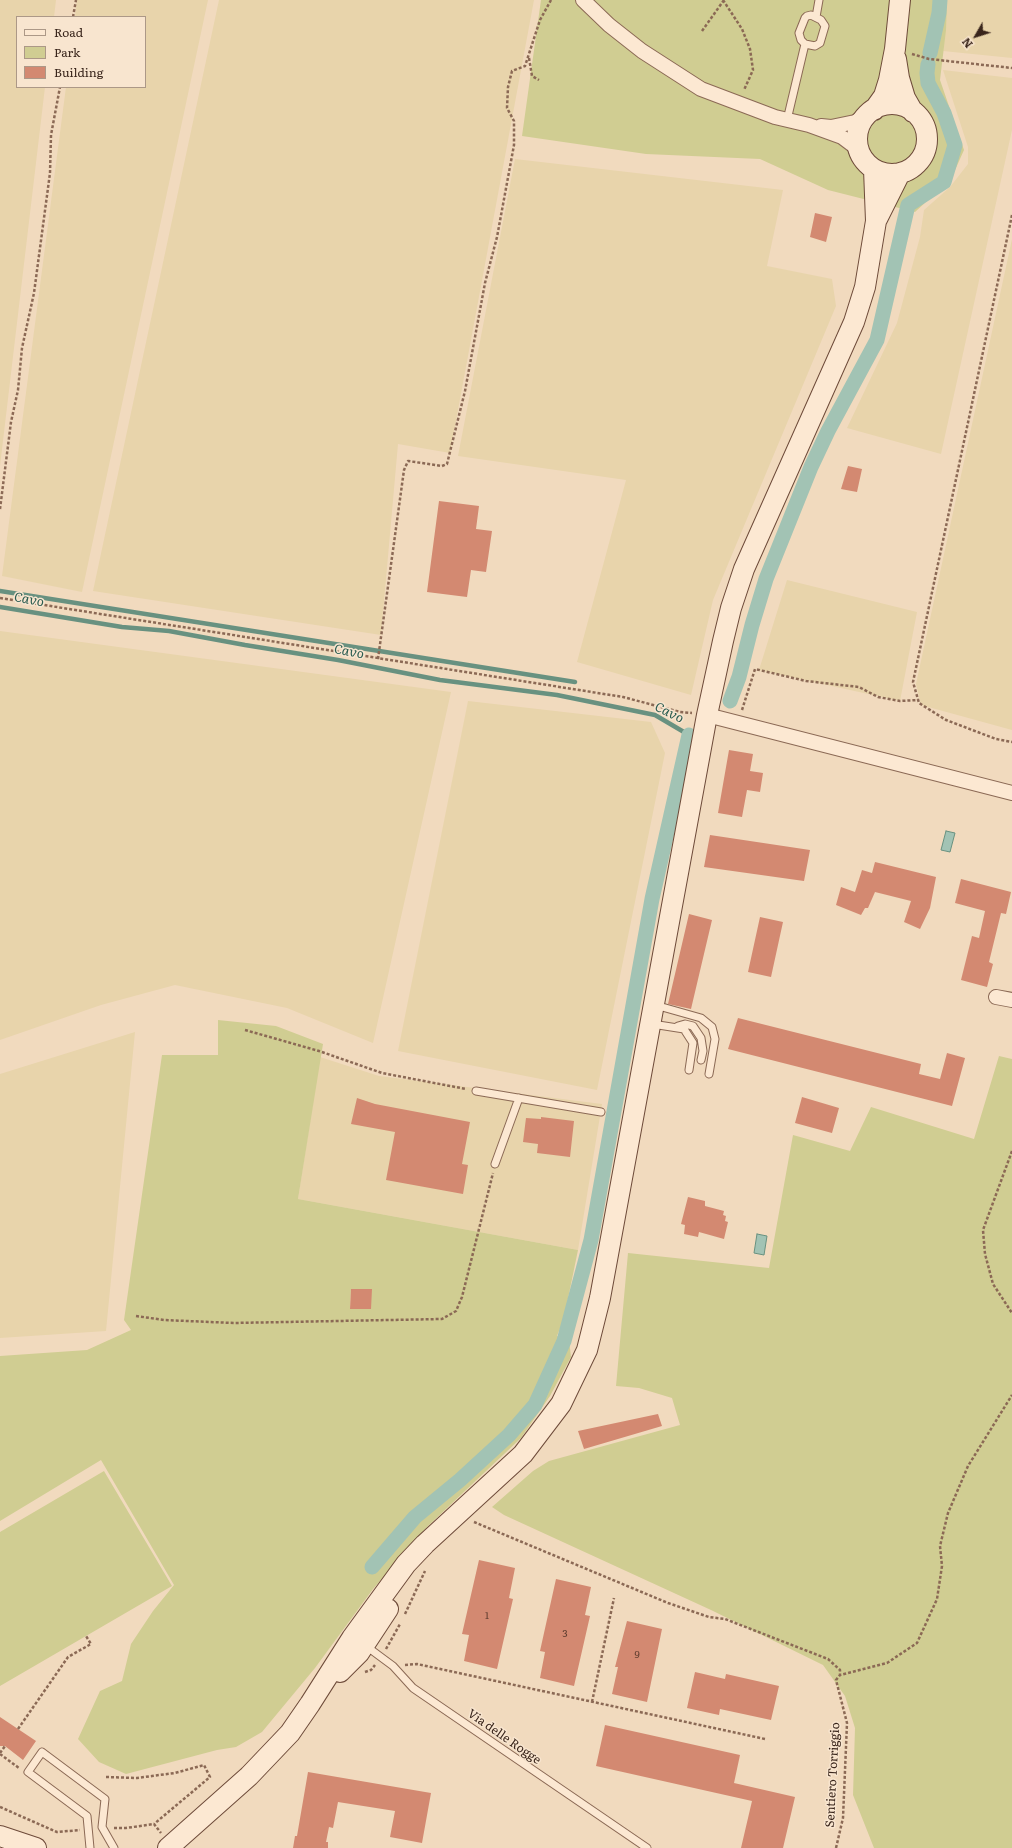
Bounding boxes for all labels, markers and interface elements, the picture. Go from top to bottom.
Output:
legend [16,16,146,88]
north arrow [956,16,996,56]
text: Road [54,23,83,41]
text: N [958,35,976,52]
text: Park [54,43,80,61]
text: Building [54,63,103,81]
water label: Cavo [13,590,45,610]
water label: Cavo [333,642,365,662]
water label: Cavo [652,699,686,727]
house number: 1 [485,1610,489,1622]
house number: 3 [562,1628,568,1640]
house number: 9 [634,1649,640,1661]
street label: Via delle Rogge [465,1706,543,1768]
street label: Sentiero Torriggio [823,1722,843,1828]

